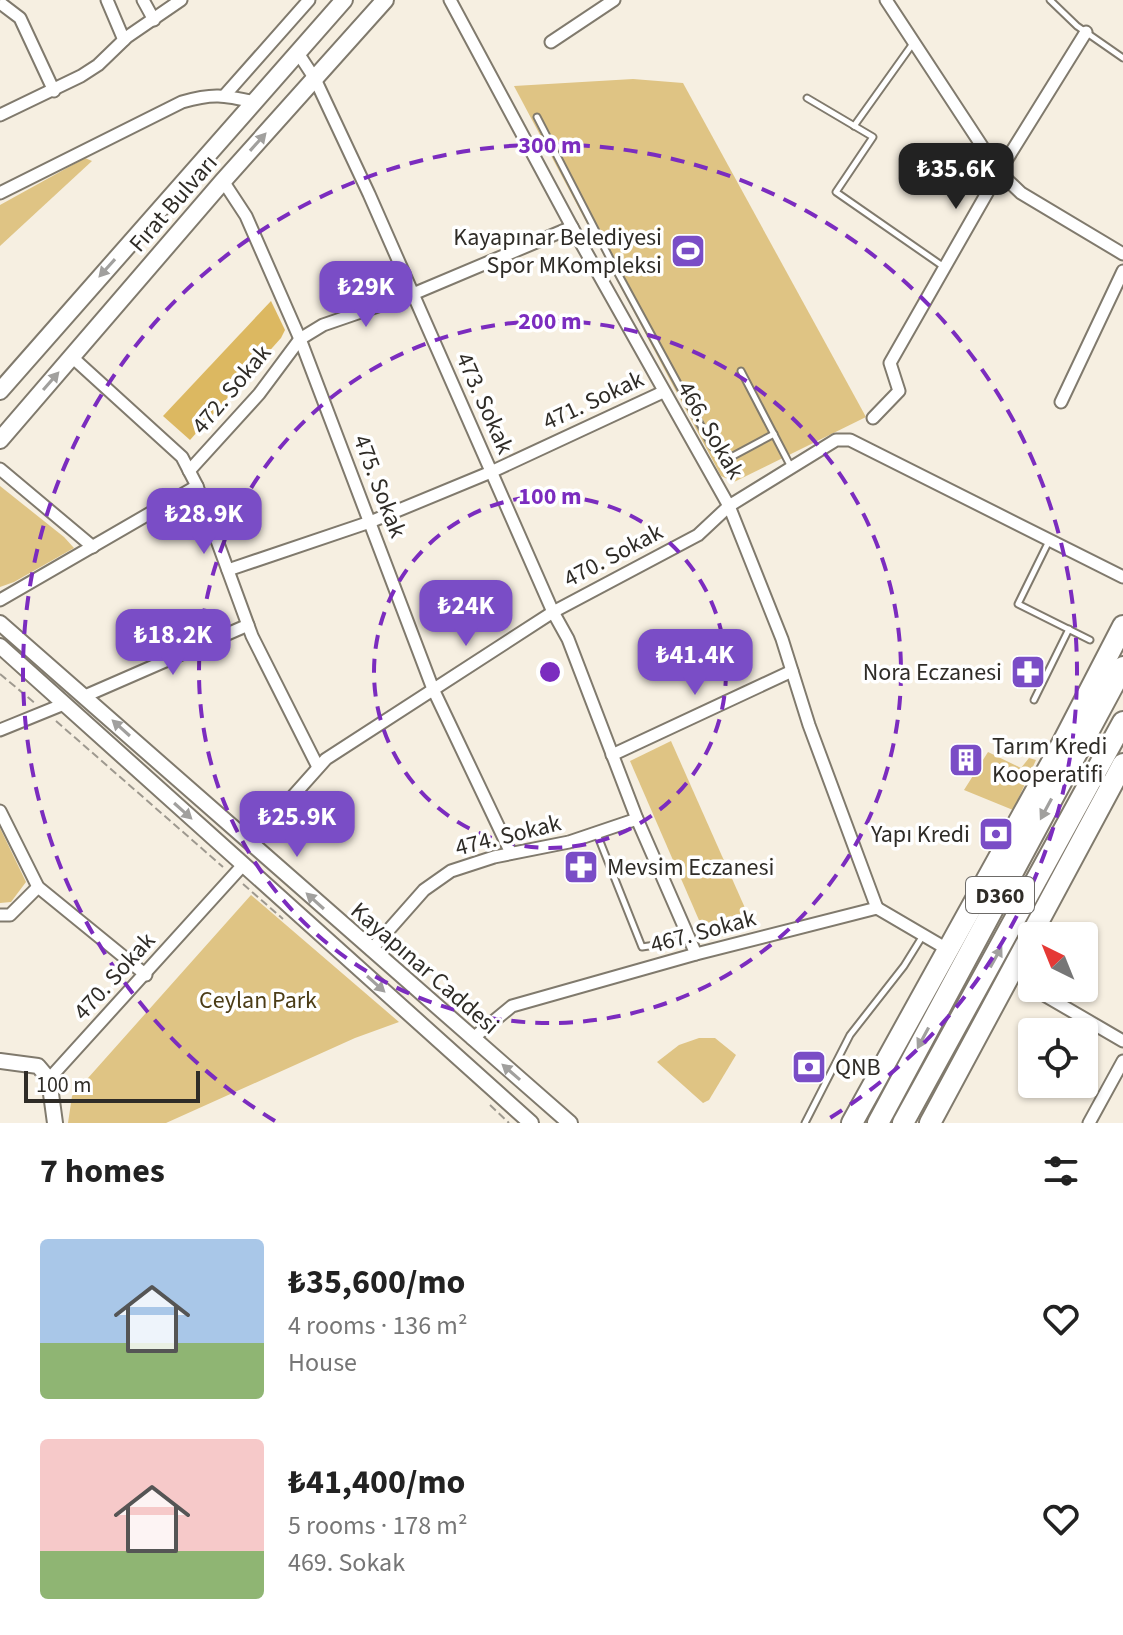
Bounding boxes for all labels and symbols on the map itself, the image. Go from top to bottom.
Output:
text: 300 m [518,128,582,163]
one-way arrow [249,133,267,152]
pin: ₺35.6K [891,143,1021,211]
street label: Fırat Bulvarı [121,147,226,260]
place label: Kayapınar Belediyesi Spor MKompleksi [453,220,662,283]
sports icon: Kayapınar Belediyesi Spor MKompleksi [669,232,707,270]
one-way arrow [99,257,116,277]
pin: ₺29K [319,261,413,329]
text: 200 m [518,304,582,339]
street label: 472. Sokak [183,337,280,442]
street label: 473. Sokak [447,347,523,460]
street label: 471. Sokak [537,362,650,439]
one-way arrow [42,372,59,392]
street label: 466. Sokak [668,375,753,486]
street label: 475. Sokak [344,429,415,543]
text: 100 m [518,479,582,514]
pin: ₺28.9K [139,488,269,556]
street label: 470. Sokak [557,515,669,596]
pin: ₺24K [419,580,513,648]
pin: ₺18.2K [108,609,238,677]
pin: ₺41.4K [630,629,760,697]
pharmacy icon: Nora Eczanesi [1009,653,1047,691]
place label: Nora Eczanesi [863,655,1002,690]
centre of rings [536,658,564,686]
one-way arrow [111,720,131,737]
place label: Tarım Kredi Kooperatifi [992,729,1107,792]
building icon: Tarım Kredi Kooperatifi [947,741,985,779]
pin: ₺25.9K [232,791,362,859]
one-way arrow [1040,798,1053,821]
one-way arrow [173,801,192,819]
street label: 474. Sokak [451,805,565,866]
bank icon: Yapı Kredi [977,815,1015,853]
place label: Yapı Kredi [870,817,970,852]
pharmacy icon: Mevsim Eczanesi [562,848,600,886]
place label: Mevsim Eczanesi [607,850,774,885]
road number: D360 [966,877,1034,913]
one-way arrow [306,892,325,910]
street label: Kayapınar Caddesi [343,894,507,1043]
street label: 467. Sokak [646,901,760,962]
north arrow [1018,922,1098,1002]
street label: 470. Sokak [65,924,164,1028]
one-way arrow [988,946,1002,968]
one-way arrow [367,975,386,993]
park label: Ceylan Park [199,983,317,1018]
one-way arrow [917,1027,930,1050]
bank icon: QNB [790,1048,828,1086]
place label: QNB [835,1050,881,1085]
one-way arrow [501,1064,521,1081]
scale bar [24,1067,200,1103]

